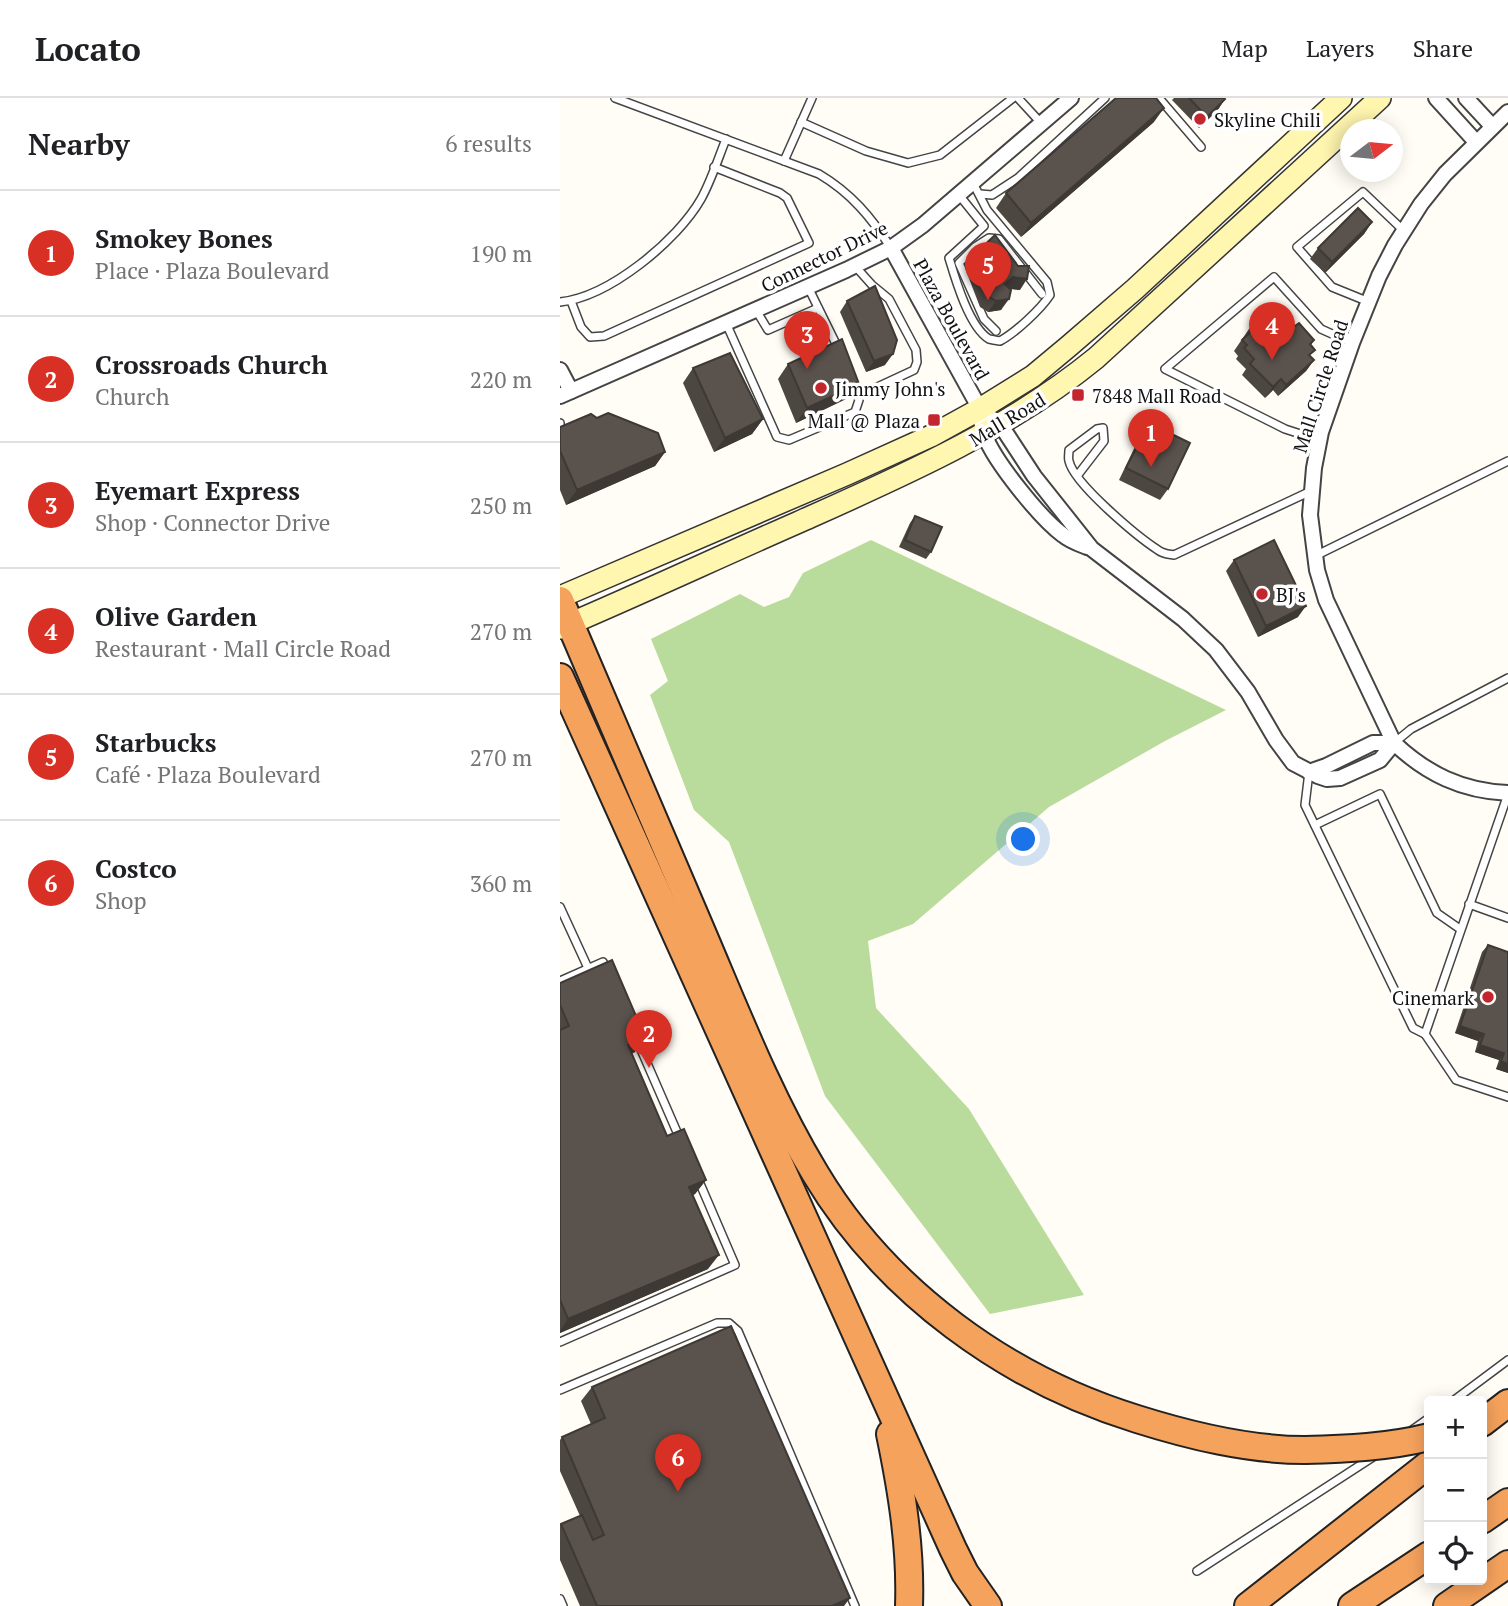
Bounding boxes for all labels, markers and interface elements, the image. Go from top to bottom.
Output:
text: Locato [35,27,141,70]
text: Map [1221,32,1268,64]
text: Layers [1306,32,1375,64]
text: Share [1413,32,1473,64]
place label: Skyline Chili [1214,107,1321,132]
marker: Skyline Chili [1192,111,1208,127]
north arrow [1340,119,1403,182]
text: Nearby [28,124,130,164]
text: 6 results [445,128,532,159]
street label: Connector Drive [756,215,892,297]
text: Smokey Bones [95,221,273,255]
text: 1 [45,238,58,269]
text: 190 m [470,238,532,269]
pin: 5 [965,242,1011,300]
street label: Plaza Boulevard [908,254,996,385]
text: Place · Plaza Boulevard [95,255,330,286]
pin: 4 [1249,302,1295,360]
pin: 3 [784,311,830,369]
street label: Mall Circle Road [1287,316,1353,456]
text: Crossroads Church [95,347,328,381]
text: 2 [45,364,58,395]
text: 220 m [470,364,532,395]
place label: Jimmy John's [835,376,946,401]
marker: Jimmy John's [813,380,829,396]
text: Church [95,381,170,412]
place label: 7848 Mall Road [1092,383,1222,408]
street label: Mall Road [964,386,1050,451]
marker: 7848 Mall Road [1070,387,1086,403]
place label: Mall @ Plaza [808,408,920,433]
pin: 1 [1128,409,1174,467]
marker: Mall @ Plaza [926,412,942,428]
text: Eyemart Express [95,473,300,507]
text: 3 [45,490,58,521]
text: 250 m [470,490,532,521]
text: Shop · Connector Drive [95,507,330,538]
place label: BJ's [1276,582,1306,607]
marker: BJ's [1254,586,1270,602]
text: Olive Garden [95,599,257,633]
text: 4 [45,616,58,647]
text: 270 m [470,616,532,647]
text: Restaurant · Mall Circle Road [95,633,391,664]
text: Starbucks [95,725,217,759]
text: 5 [45,742,58,773]
text: 270 m [470,742,532,773]
text: Café · Plaza Boulevard [95,759,321,790]
your location [1006,822,1040,856]
text: Costco [95,851,177,885]
text: 6 [45,868,58,899]
text: 360 m [470,868,532,899]
text: Shop [95,885,147,916]
place label: Cinemark [1392,985,1474,1010]
marker: Cinemark [1480,989,1496,1005]
pin: 2 [626,1010,672,1068]
map controls [1424,1396,1487,1585]
button: + [1424,1396,1487,1459]
pin: 6 [655,1434,701,1492]
button: − [1424,1459,1487,1522]
button: locate [1424,1522,1487,1585]

